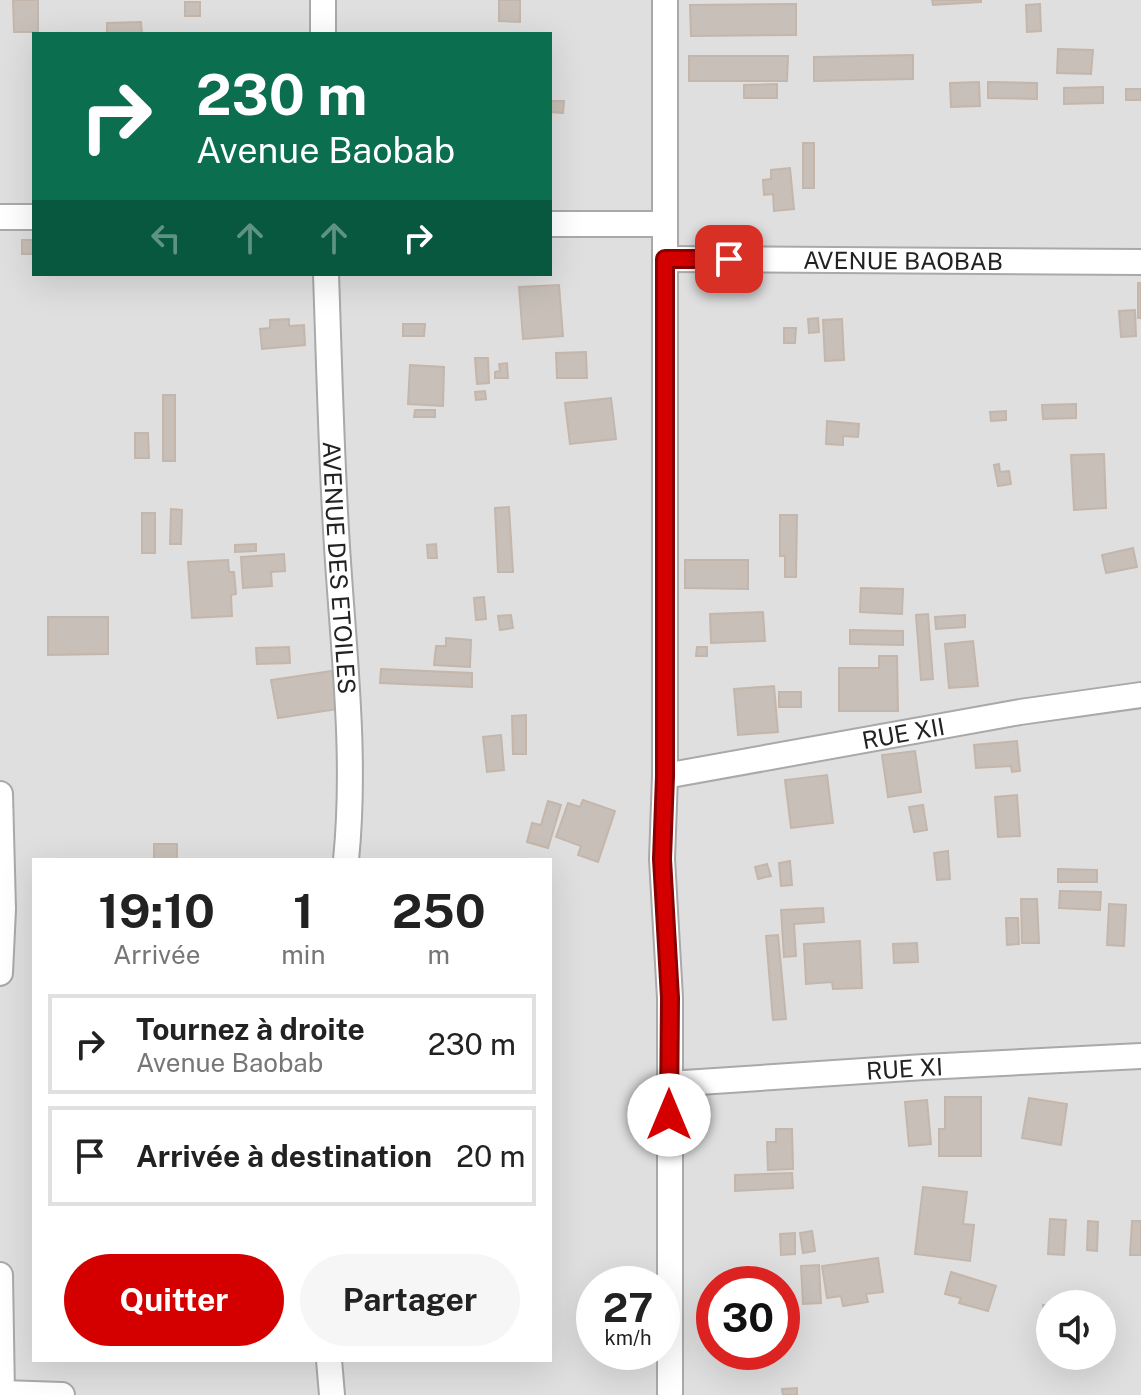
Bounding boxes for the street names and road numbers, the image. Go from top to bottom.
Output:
street label: AVENUE BAOBAB [803,246,1003,275]
street label: AVENUE DES ETOILES [318,441,361,695]
street label: RUE XII [860,712,947,754]
street label: RUE XI [865,1052,943,1085]

